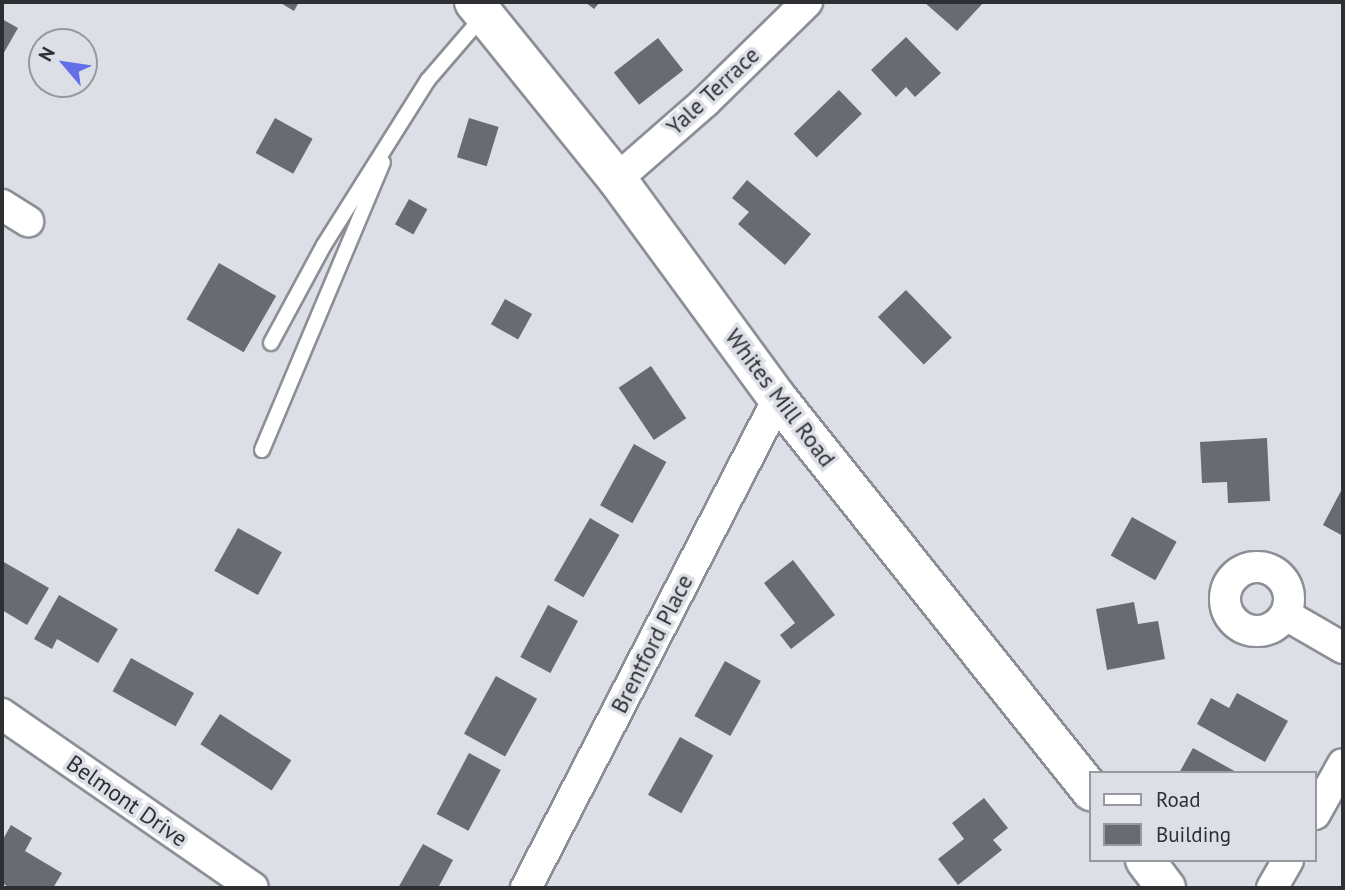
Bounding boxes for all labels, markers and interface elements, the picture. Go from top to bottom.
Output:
north arrow [28,28,98,98]
street label: Yale Terrace [661,41,765,141]
text: N [33,43,60,65]
street label: Whites Mill Road [719,324,841,472]
street label: Brentford Place [605,570,699,718]
street label: Belmont Drive [61,749,193,853]
legend [1090,771,1317,862]
text: Road [1156,786,1200,813]
text: Building [1156,821,1231,848]

